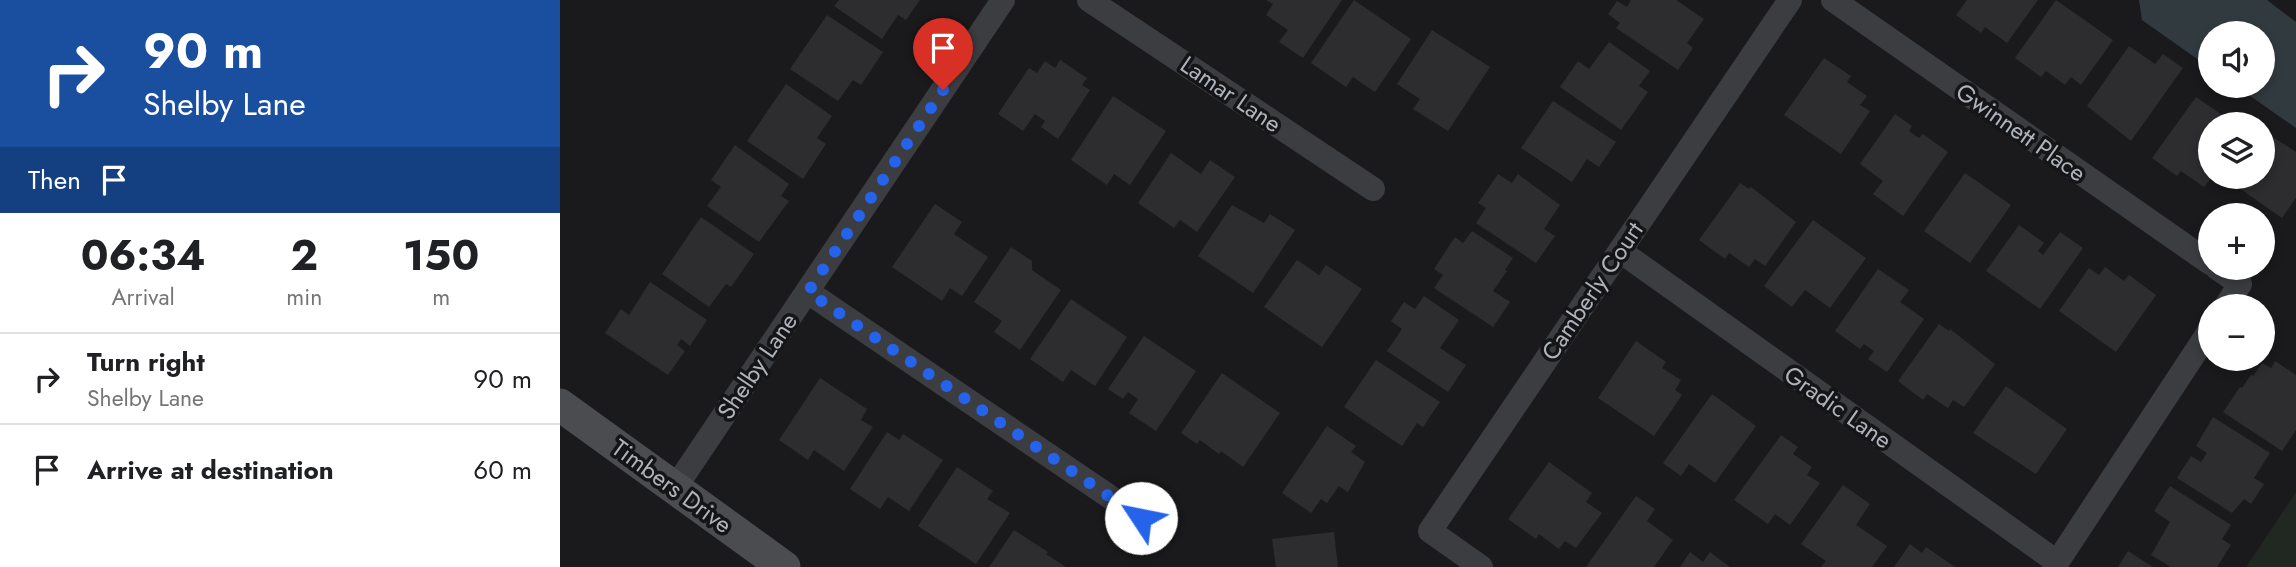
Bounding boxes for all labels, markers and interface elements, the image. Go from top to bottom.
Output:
text: 90 m [143,16,263,86]
pin [913,18,973,90]
map controls [2198,21,2275,371]
button: sound [2198,21,2275,98]
icon: right [28,28,119,119]
icon: arrive [924,29,962,67]
street label: Lamar Lane [1173,47,1289,141]
street label: Gwinnett Place [1949,74,2093,190]
text: Shelby Lane [143,81,306,127]
button: layers [2198,112,2275,189]
text: Then [28,161,81,199]
icon: arrive [95,161,133,199]
button: + [2198,203,2275,280]
street label: Camberly Court [1533,215,1651,367]
text: 06:34 [81,225,206,286]
text: 2 [290,225,318,286]
text: 150 [403,225,479,286]
text: Arrival [111,280,175,314]
text: min [286,280,322,314]
text: m [432,280,450,314]
button: − [2198,294,2275,371]
street label: Shelby Lane [708,306,806,426]
text: Turn right [87,343,205,381]
street label: Gradic Lane [1777,357,1899,457]
icon: right [28,360,66,398]
text: 90 m [473,360,532,398]
text: Shelby Lane [87,381,204,415]
street label: Timbers Drive [605,431,739,541]
icon: arrive [28,451,66,489]
text: Arrive at destination [87,451,334,489]
text: 60 m [473,451,532,489]
position arrow [1104,481,1178,555]

